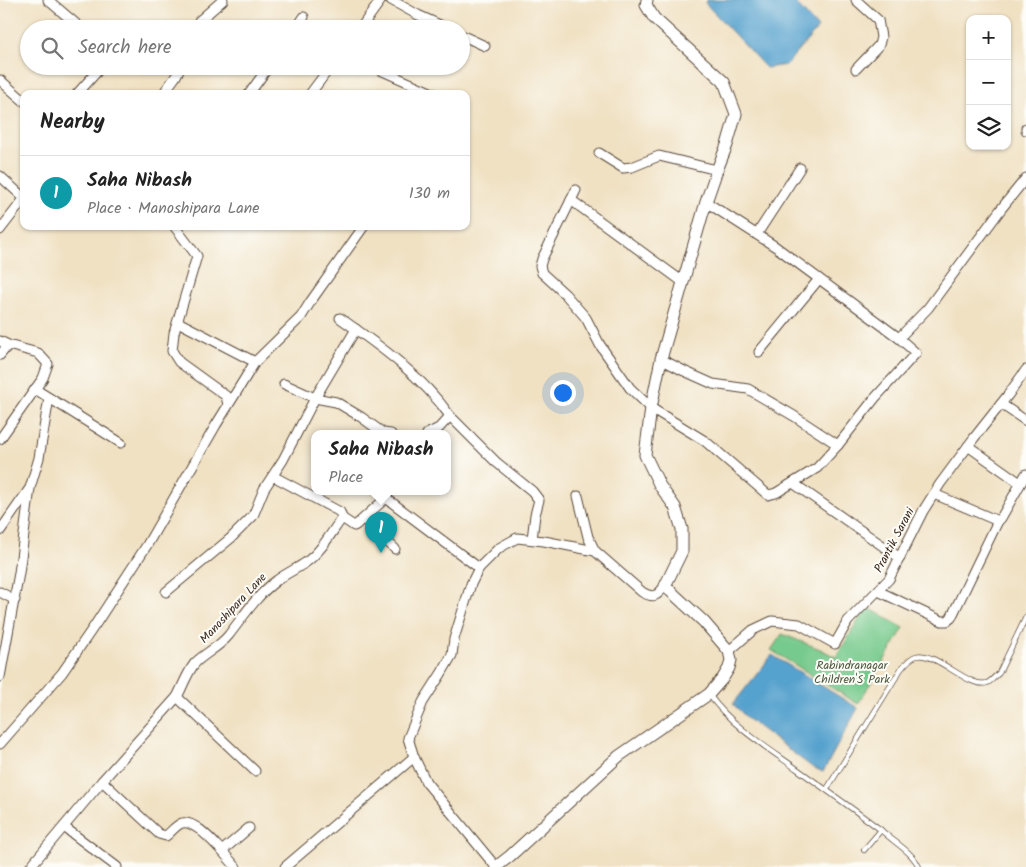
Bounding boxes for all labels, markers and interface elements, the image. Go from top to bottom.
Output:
map controls [966,15,1011,150]
button: + [966,15,1011,60]
search box [20,20,470,75]
text: Search here [78,33,172,63]
icon: search [38,34,66,62]
button: − [966,60,1011,105]
button: layers [966,105,1011,150]
text: Nearby [40,106,105,139]
text: Saha Nibash [87,166,192,196]
text: 1 [54,181,58,206]
text: 130 m [409,181,450,206]
text: Place · Manoshipara Lane [87,196,260,221]
your location [550,380,576,406]
popup [311,430,451,495]
text: Saha Nibash [329,435,433,465]
text: Place [329,465,363,490]
street label: Prantik Sarani [869,503,920,576]
pin: 1 [365,512,397,553]
street label: Manoshipara Lane [195,568,272,648]
park label: Rabindranagar Children'S Park [814,656,890,689]

